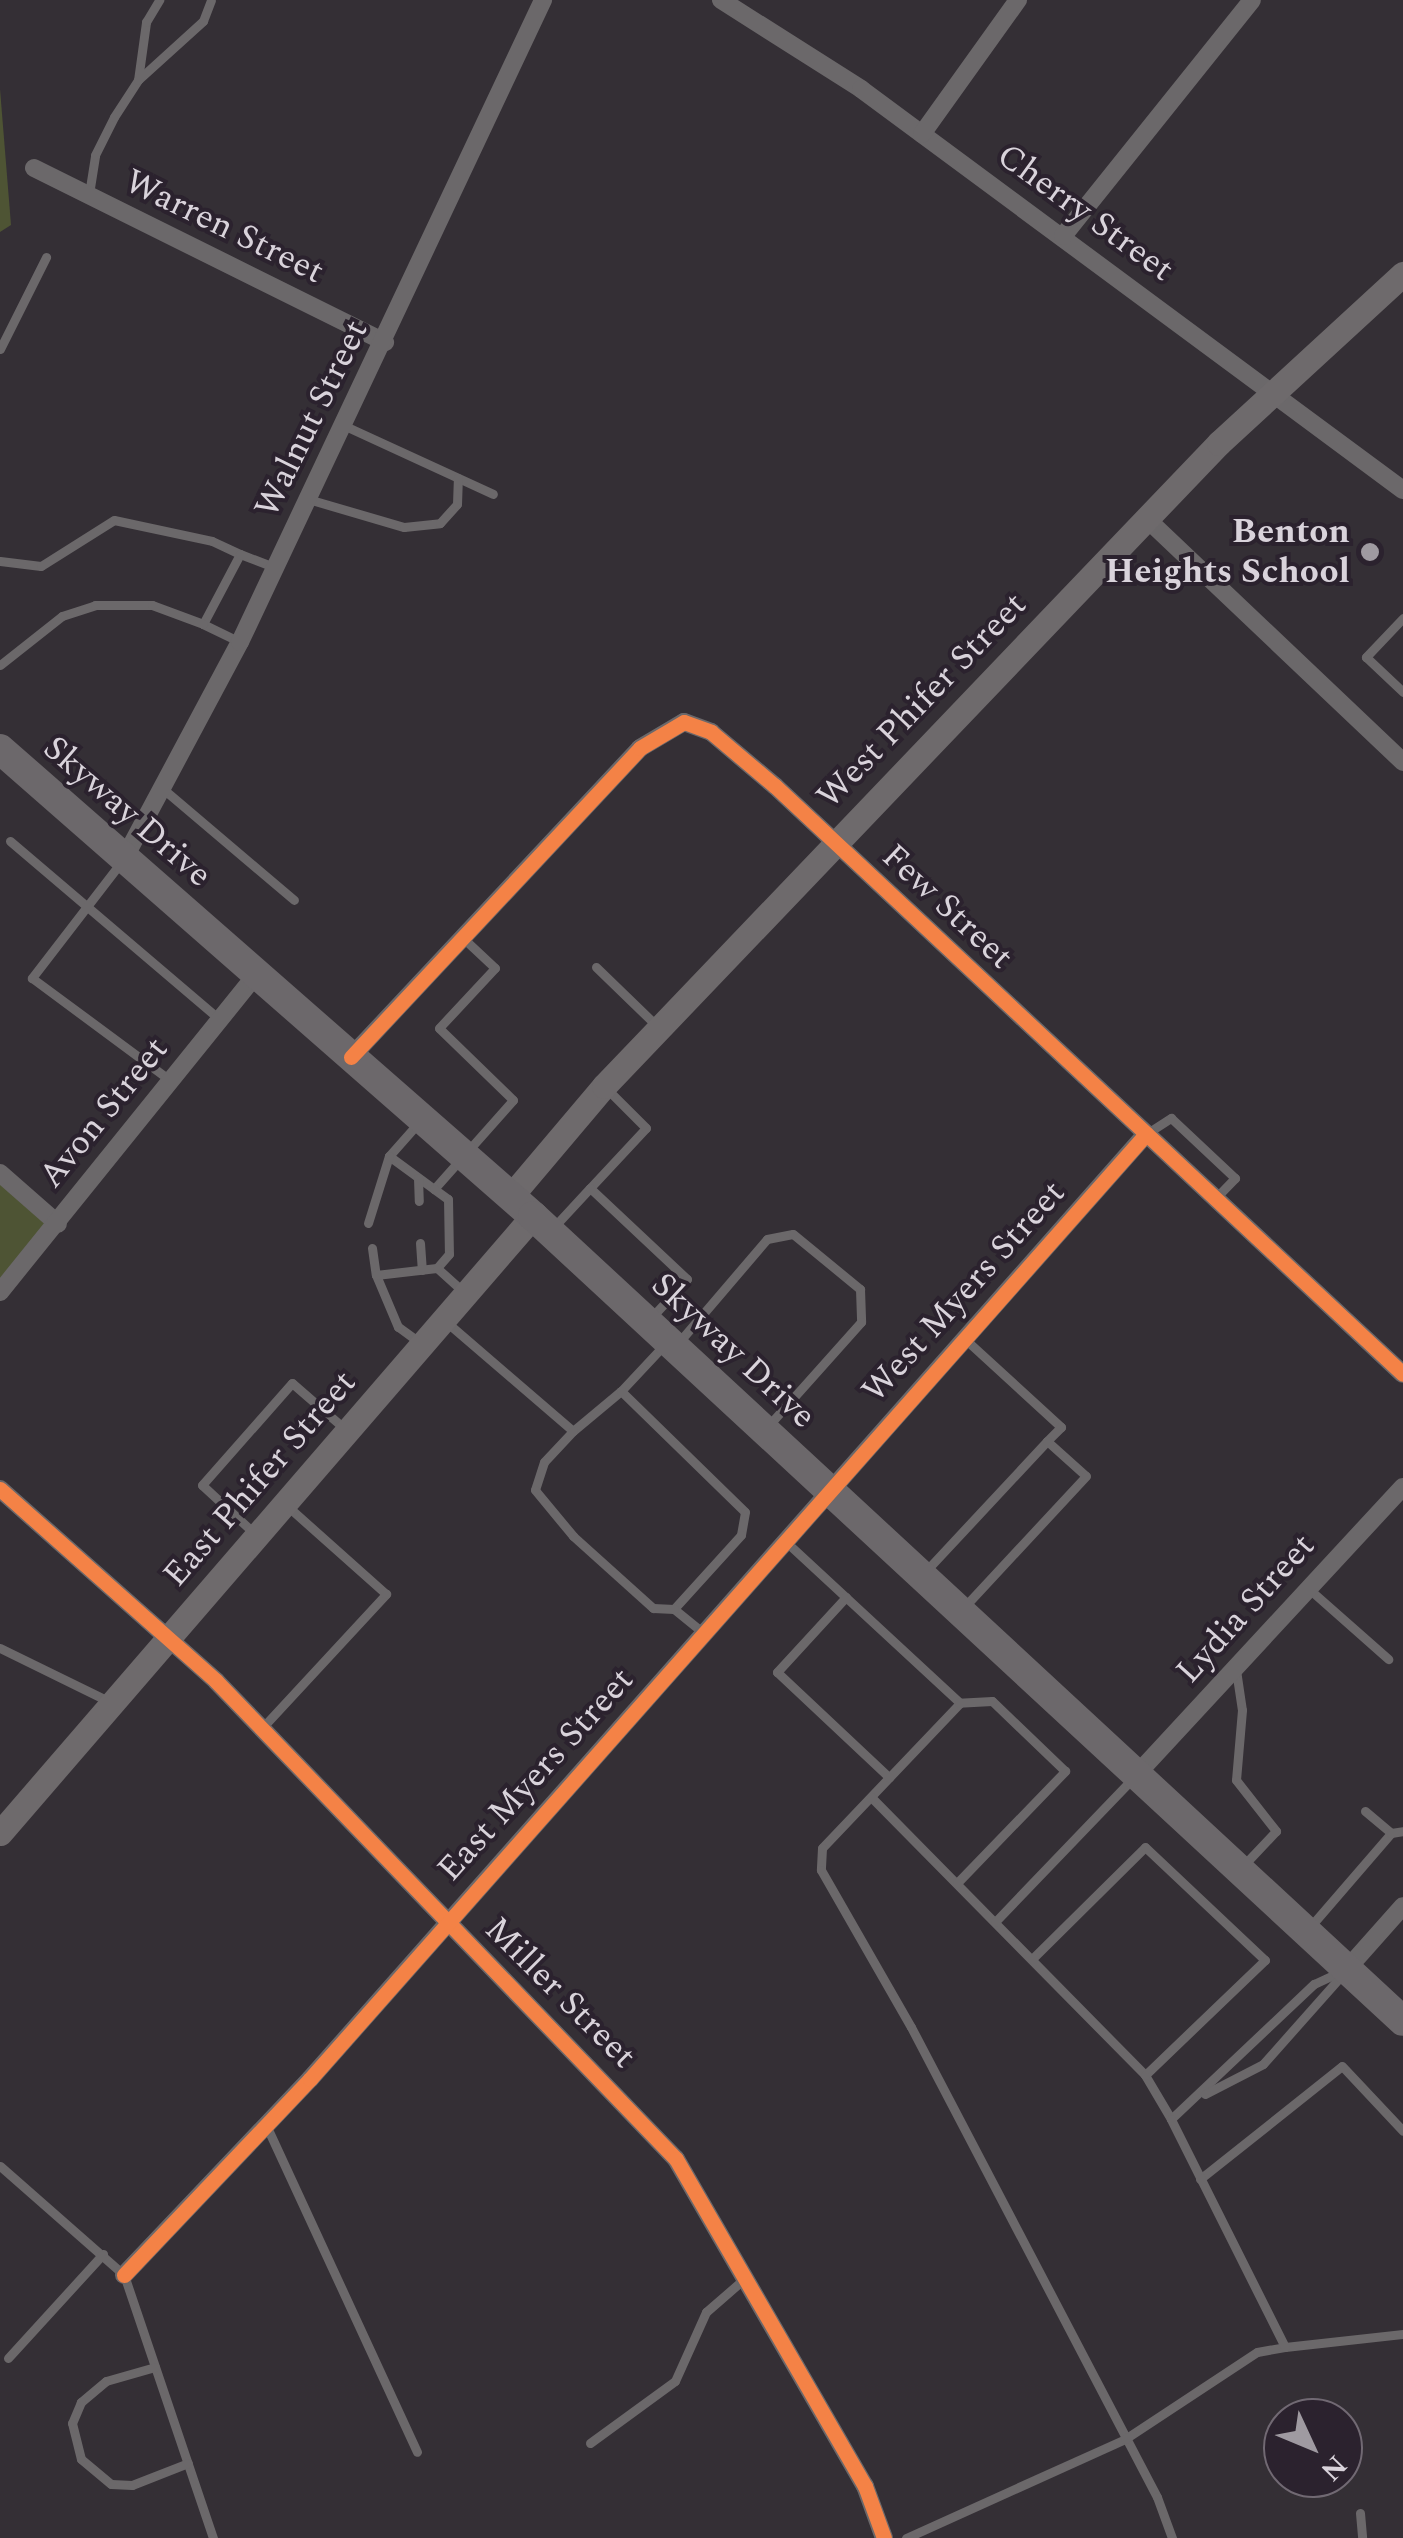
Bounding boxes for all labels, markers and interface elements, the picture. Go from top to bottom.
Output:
street label: Cherry Street [989,135,1181,291]
street label: Warren Street [118,161,330,293]
street label: Walnut Street [246,314,378,524]
place label: Benton Heights School [1105,511,1350,593]
marker: Benton Heights School [1359,541,1381,563]
street label: West Phifer Street [808,584,1036,818]
street label: Skyway Drive [34,727,220,897]
street label: Few Street [873,836,1021,978]
street label: Avon Street [31,1029,177,1197]
street label: West Myers Street [854,1173,1074,1411]
street label: Skyway Drive [642,1264,824,1438]
street label: East Phifer Street [155,1362,365,1596]
street label: Lydia Street [1168,1526,1324,1692]
street label: East Myers Street [429,1660,643,1890]
street label: Miller Street [476,1909,644,2077]
north arrow [1263,2398,1363,2498]
text: N [1310,2445,1357,2491]

